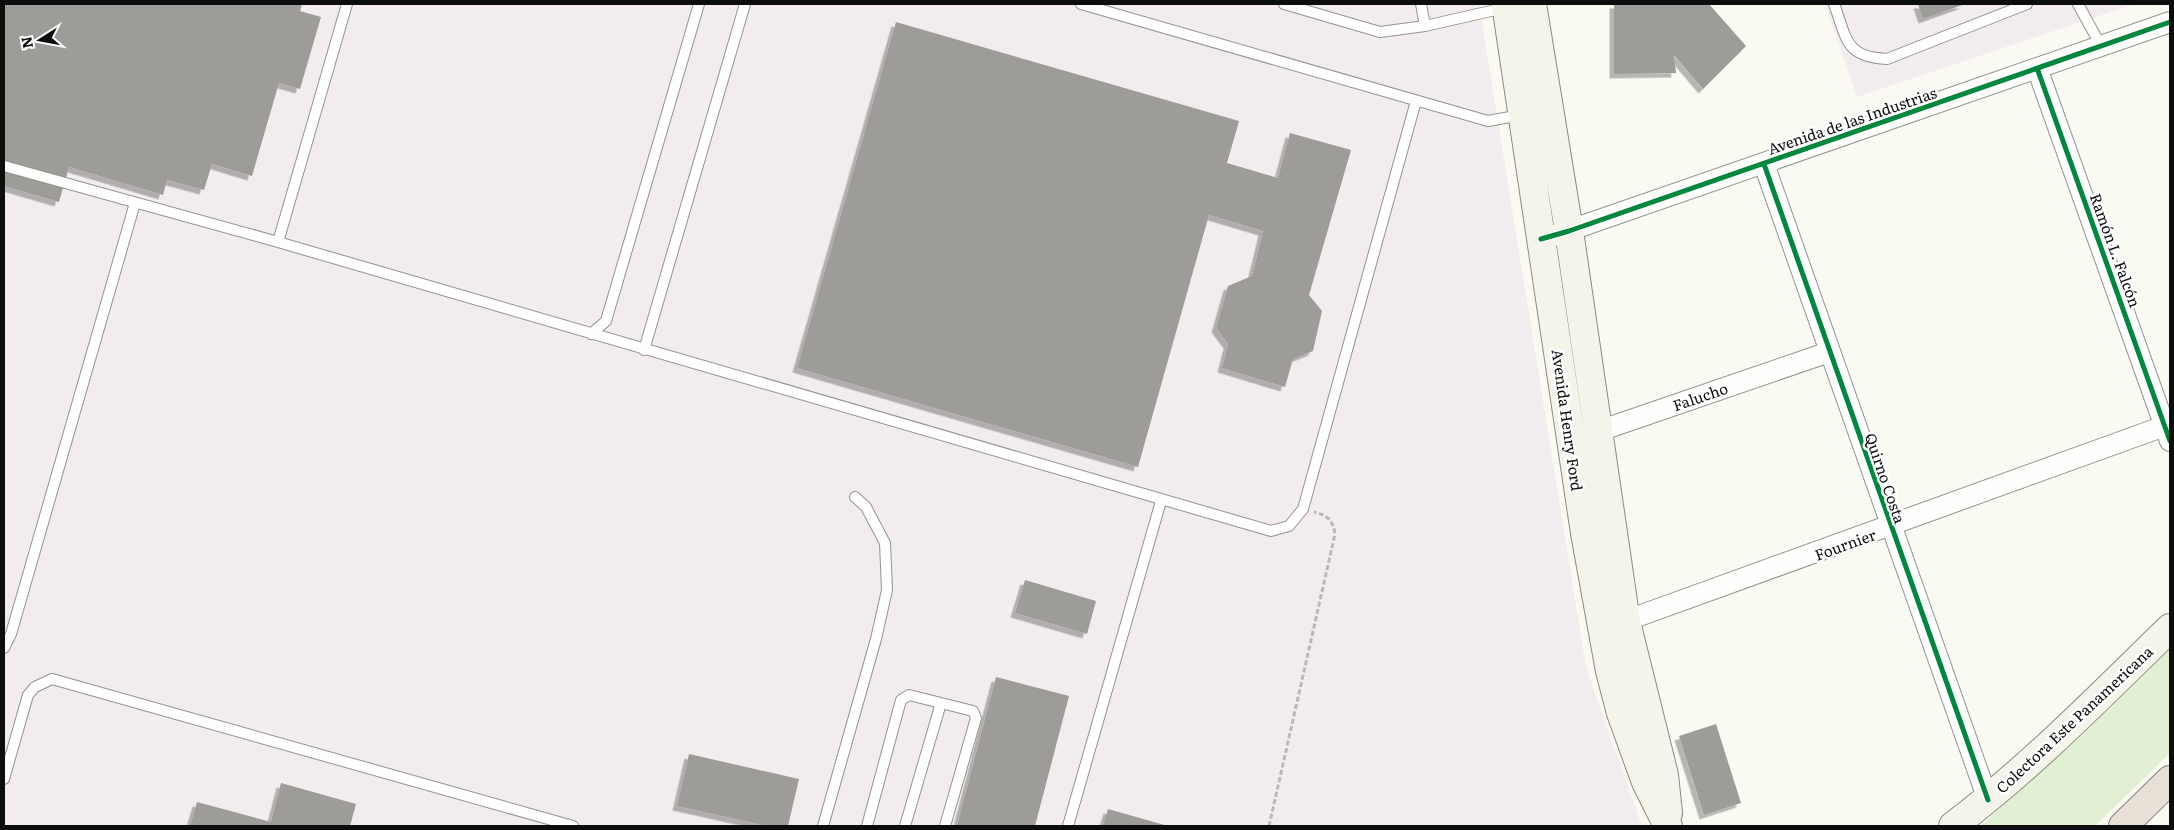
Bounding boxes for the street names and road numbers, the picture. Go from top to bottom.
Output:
street label: Avenida de las Industrias [1764,80,1940,160]
street label: Ramón L. Falcón [2085,190,2147,310]
street label: Avenida Henry Ford [1547,348,1589,492]
street label: Falucho [1669,376,1731,416]
street label: Quirno Costa [1860,430,1913,527]
street label: Fournier [1811,522,1879,566]
street label: Colectora Este Panamericana [1990,639,2158,798]

